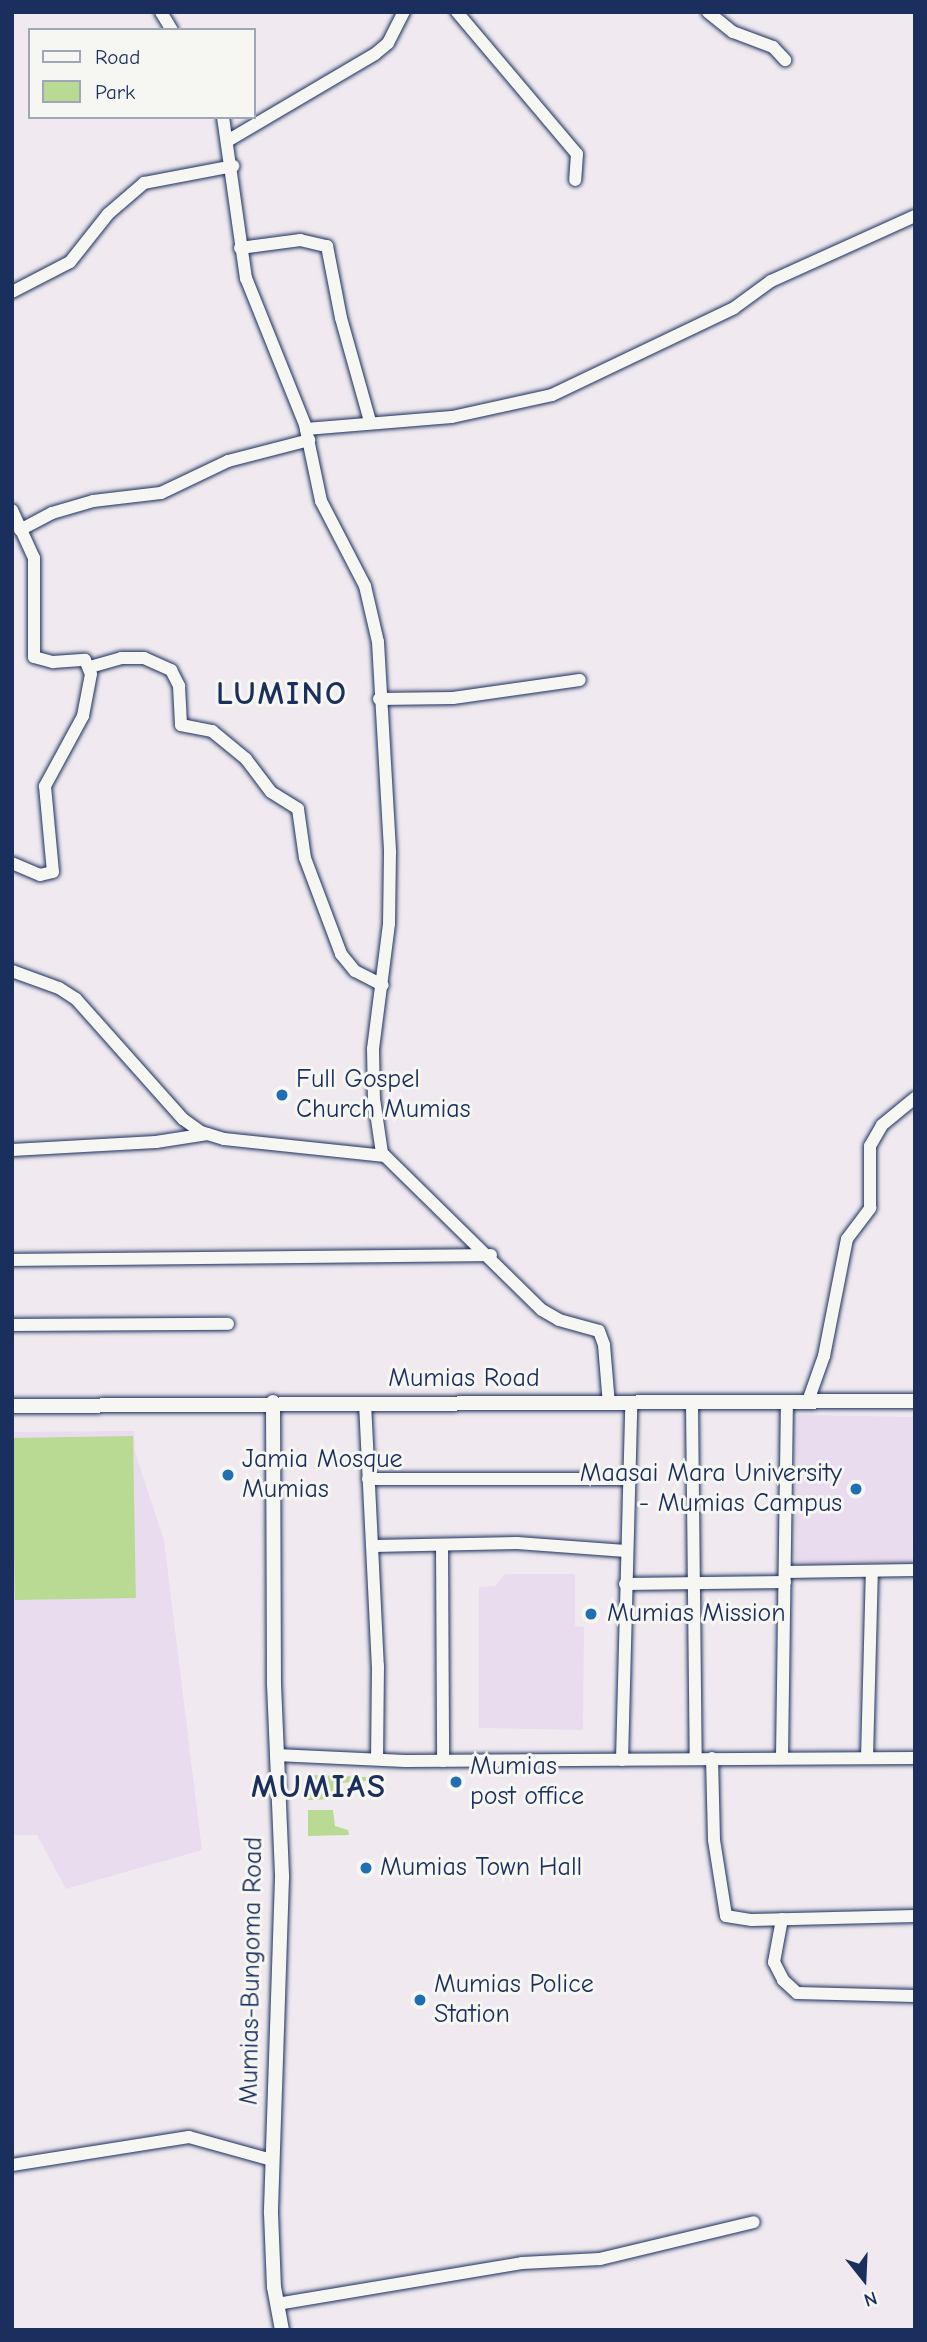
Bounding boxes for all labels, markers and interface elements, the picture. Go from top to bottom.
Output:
legend [28,28,256,119]
text: Road [95,45,140,69]
text: Park [95,80,135,104]
district label: LUMINO [217,674,347,714]
place label: Full Gospel Church Mumias [296,1064,471,1126]
marker: Full Gospel Church Mumias [274,1087,290,1103]
street label: Mumias Road [388,1363,540,1395]
place label: Jamia Mosque Mumias [242,1444,403,1506]
place label: Maasai Mara University - Mumias Campus [580,1458,842,1520]
marker: Jamia Mosque Mumias [220,1467,236,1483]
marker: Maasai Mara University - Mumias Campus [848,1481,864,1497]
place label: Mumias Mission [607,1598,786,1630]
marker: Mumias Mission [581,1604,601,1624]
place label: Mumias post office [470,1751,584,1812]
district label: MUMIAS [252,1767,386,1807]
marker: Mumias post office [448,1774,464,1790]
street label: Mumias-Bungoma Road [234,1837,270,2105]
place label: Mumias Town Hall [380,1852,582,1884]
marker: Mumias Town Hall [358,1860,374,1876]
place label: Mumias Police Station [434,1969,594,2030]
marker: Mumias Police Station [412,1992,428,2008]
north arrow [829,2244,899,2314]
text: N [861,2287,880,2311]

